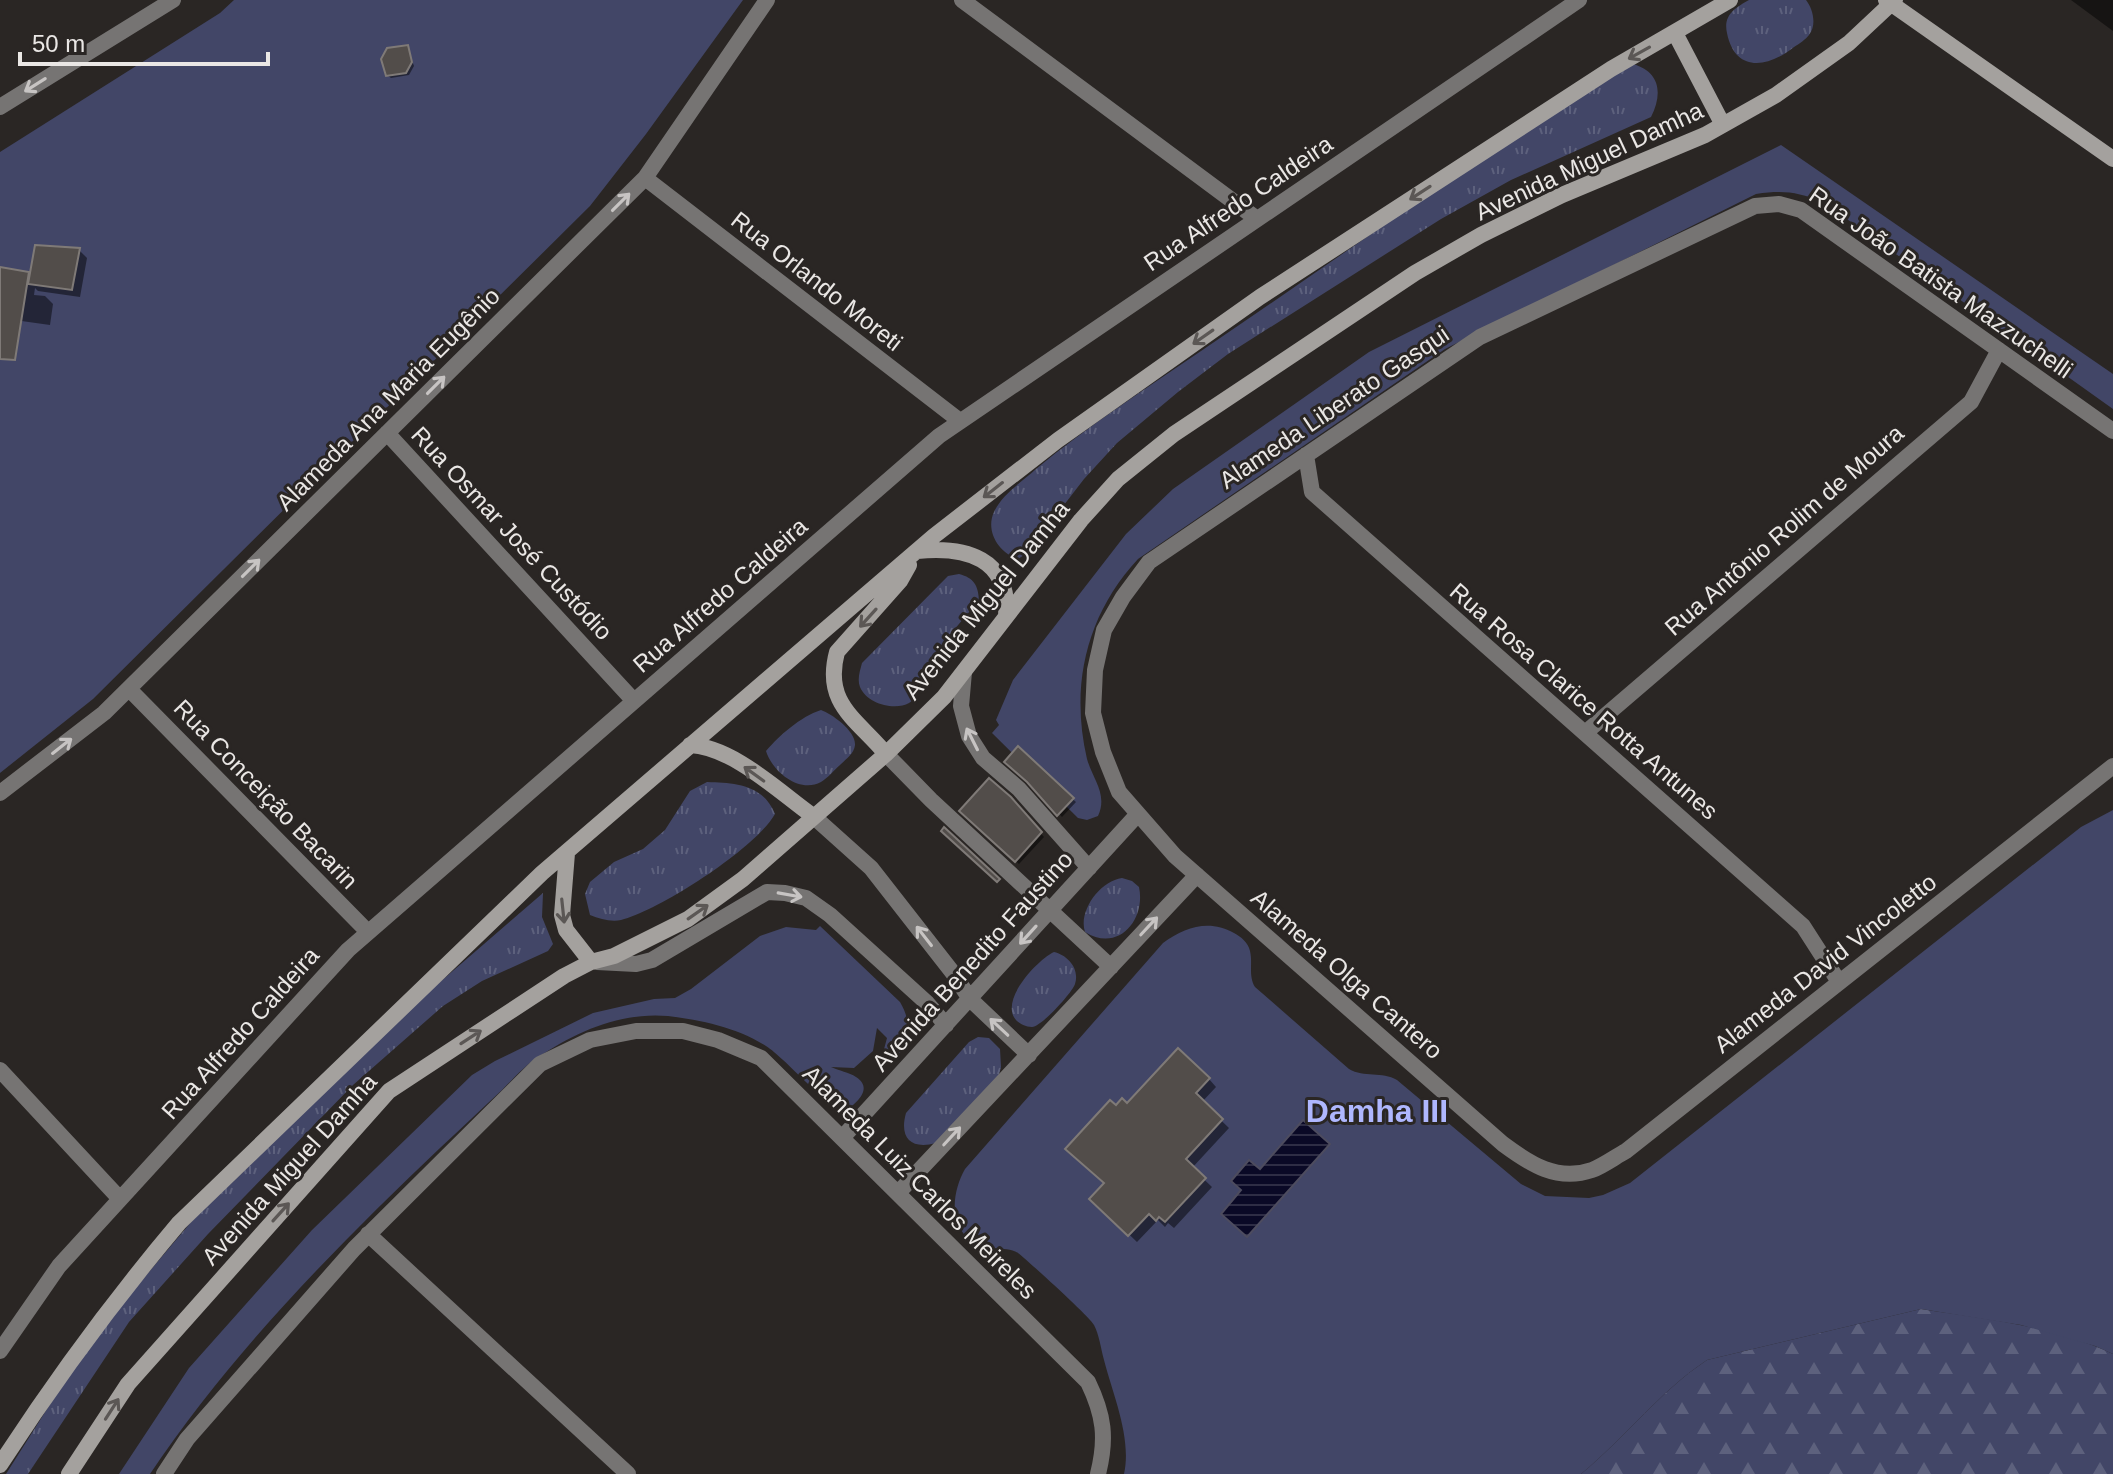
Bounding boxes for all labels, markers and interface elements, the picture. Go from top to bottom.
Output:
scale bar [20,16,268,66]
text: 50 m [32,30,85,57]
one-way arrow [1628,45,1651,61]
one-way arrow [24,78,47,94]
street label: Avenida Miguel Damha [1471,96,1708,226]
street label: Rua Alfredo Caldeira [1139,130,1338,276]
street label: Rua João Batista Mazzuchelli [1804,181,2078,383]
one-way arrow [1409,185,1431,201]
one-way arrow [611,193,630,212]
street label: Rua Orlando Moreti [726,206,908,356]
street label: Alameda Ana Maria Eugênio [271,282,505,516]
street label: Alameda Liberato Gasqui [1214,320,1454,494]
one-way arrow [1193,329,1215,345]
one-way arrow [426,376,445,395]
street label: Rua Antônio Rolim de Moura [1659,419,1909,641]
street label: Rua Osmar José Custódio [406,421,618,645]
one-way arrow [983,481,1004,499]
street label: Avenida Miguel Damha [898,495,1075,705]
street label: Rua Alfredo Caldeira [628,512,813,678]
one-way arrow [241,559,260,578]
street label: Rua Rosa Clarice Rotta Antunes [1445,577,1723,825]
one-way arrow [859,608,877,628]
street label: Rua Conceição Bacarin [169,694,363,894]
one-way arrow [964,728,980,751]
one-way arrow [51,737,72,754]
one-way arrow [744,766,765,783]
street label: Avenida Benedito Faustino [866,846,1078,1076]
street label: Alameda David Vincoletto [1709,868,1941,1058]
street label: Alameda Olga Cantero [1246,884,1448,1064]
one-way arrow [777,888,802,903]
one-way arrow [556,898,571,924]
one-way arrow [686,904,708,920]
one-way arrow [1139,916,1158,936]
one-way arrow [1019,925,1038,945]
one-way arrow [915,926,933,947]
street label: Rua Alfredo Caldeira [156,941,325,1124]
one-way arrow [989,1017,1009,1036]
one-way arrow [459,1029,482,1045]
street label: Alameda Luiz Carlos Meireles [798,1060,1042,1304]
street label: Avenida Miguel Damha [196,1067,382,1270]
district label: Damha III [1306,1093,1448,1129]
one-way arrow [942,1126,961,1146]
one-way arrow [272,1202,291,1222]
one-way arrow [103,1398,120,1420]

